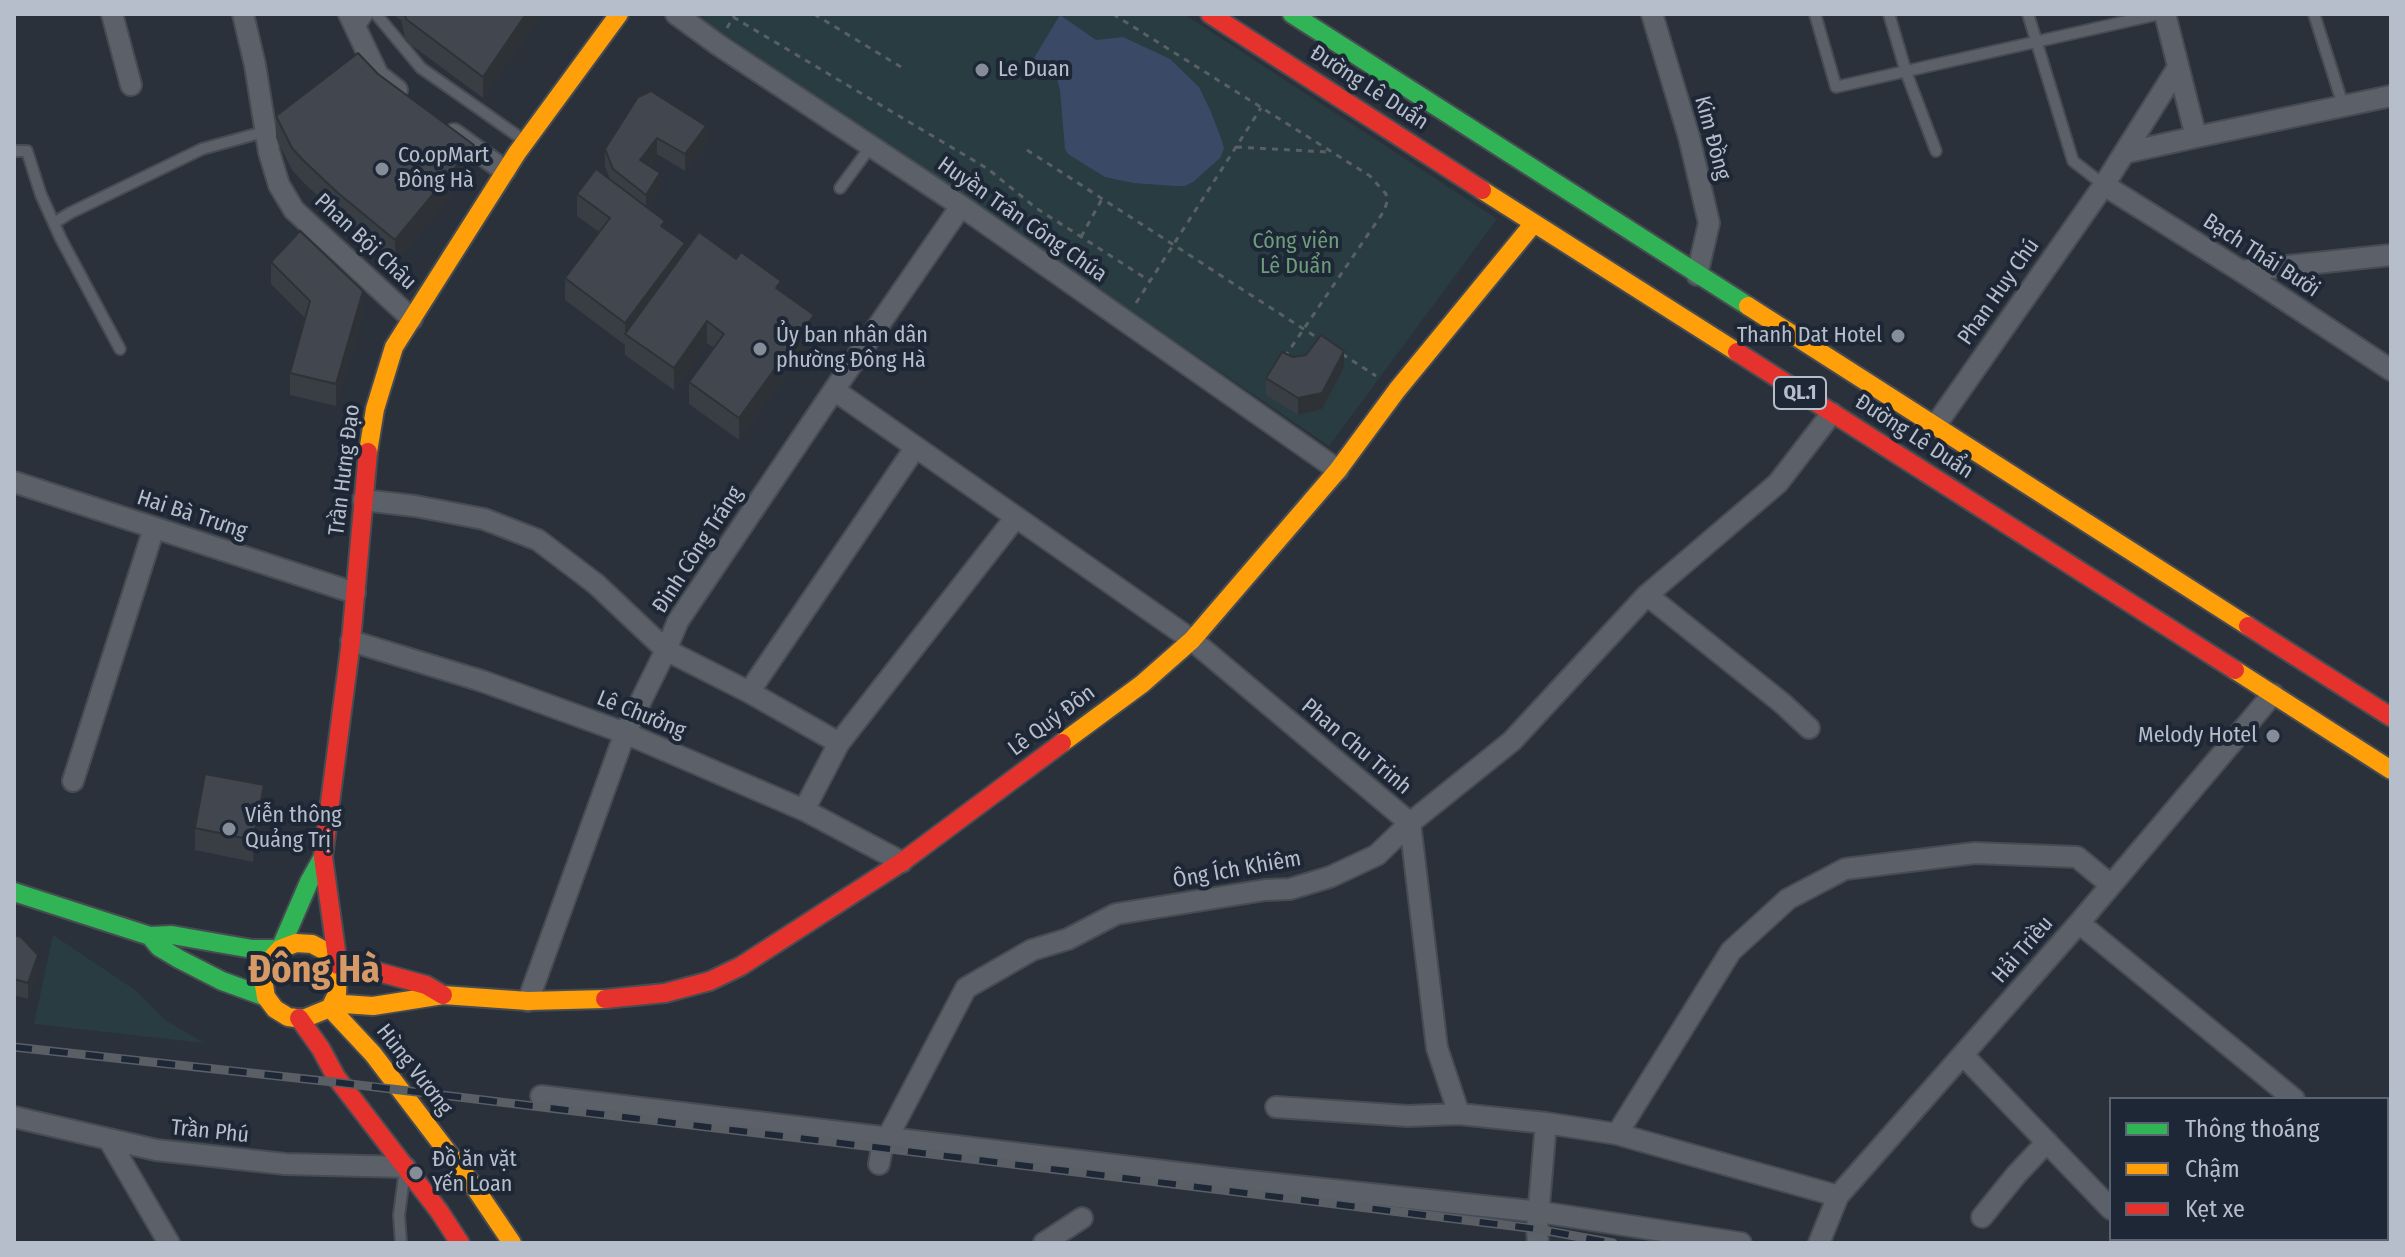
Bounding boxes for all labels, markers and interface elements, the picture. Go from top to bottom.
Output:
street label: Đường Lê Duẩn [1305,40,1433,136]
place label: Le Duan [998,57,1070,83]
marker: Le Duan [973,61,991,79]
street label: Kim Đồng [1688,93,1736,183]
place label: Co.opMart Đông Hà [398,143,489,194]
street label: Huyền Trân Công Chúa [932,152,1112,288]
marker: Co.opMart Đông Hà [373,160,391,178]
street label: Phan Bội Châu [309,188,421,296]
street label: Bạch Thái Bưởi [2198,209,2324,303]
park label: Công viên Lê Duẩn [1252,229,1340,280]
street label: Phan Huy Chú [1953,234,2045,350]
place label: Ủy ban nhân dân phường Đông Hà [776,323,928,374]
place label: Thanh Dat Hotel [1737,323,1882,349]
marker: Thanh Dat Hotel [1889,327,1907,345]
marker: Ủy ban nhân dân phường Đông Hà [751,340,769,358]
road number: QL.1 [1774,377,1826,409]
street label: Đường Lê Duẩn [1850,389,1978,485]
street label: Trần Hưng Đạo [324,403,366,537]
street label: Đinh Công Tráng [647,482,749,618]
street label: Hai Bà Trưng [134,485,250,545]
street label: Lê Quý Đôn [1003,680,1101,762]
street label: Lê Chưởng [593,685,689,745]
street label: Phan Chu Trinh [1296,693,1416,801]
place label: Melody Hotel [2138,723,2257,749]
marker: Melody Hotel [2264,727,2282,745]
place label: Viễn thông Quảng Trị [245,803,342,854]
marker: Viễn thông Quảng Trị [220,820,238,838]
street label: Ông Ích Khiêm [1171,846,1303,894]
street label: Hải Triều [1987,911,2059,989]
district label: Đông Hà [248,948,380,994]
street label: Hùng Vương [370,1019,458,1121]
legend [2109,1097,2389,1241]
street label: Trần Phú [170,1115,250,1149]
text: Thông thoáng [2185,1115,2320,1143]
place label: Đồ ăn vặt Yến Loan [432,1147,517,1198]
text: Chậm [2185,1155,2240,1183]
marker: Đồ ăn vặt Yến Loan [407,1164,425,1182]
text: Kẹt xe [2185,1195,2245,1223]

